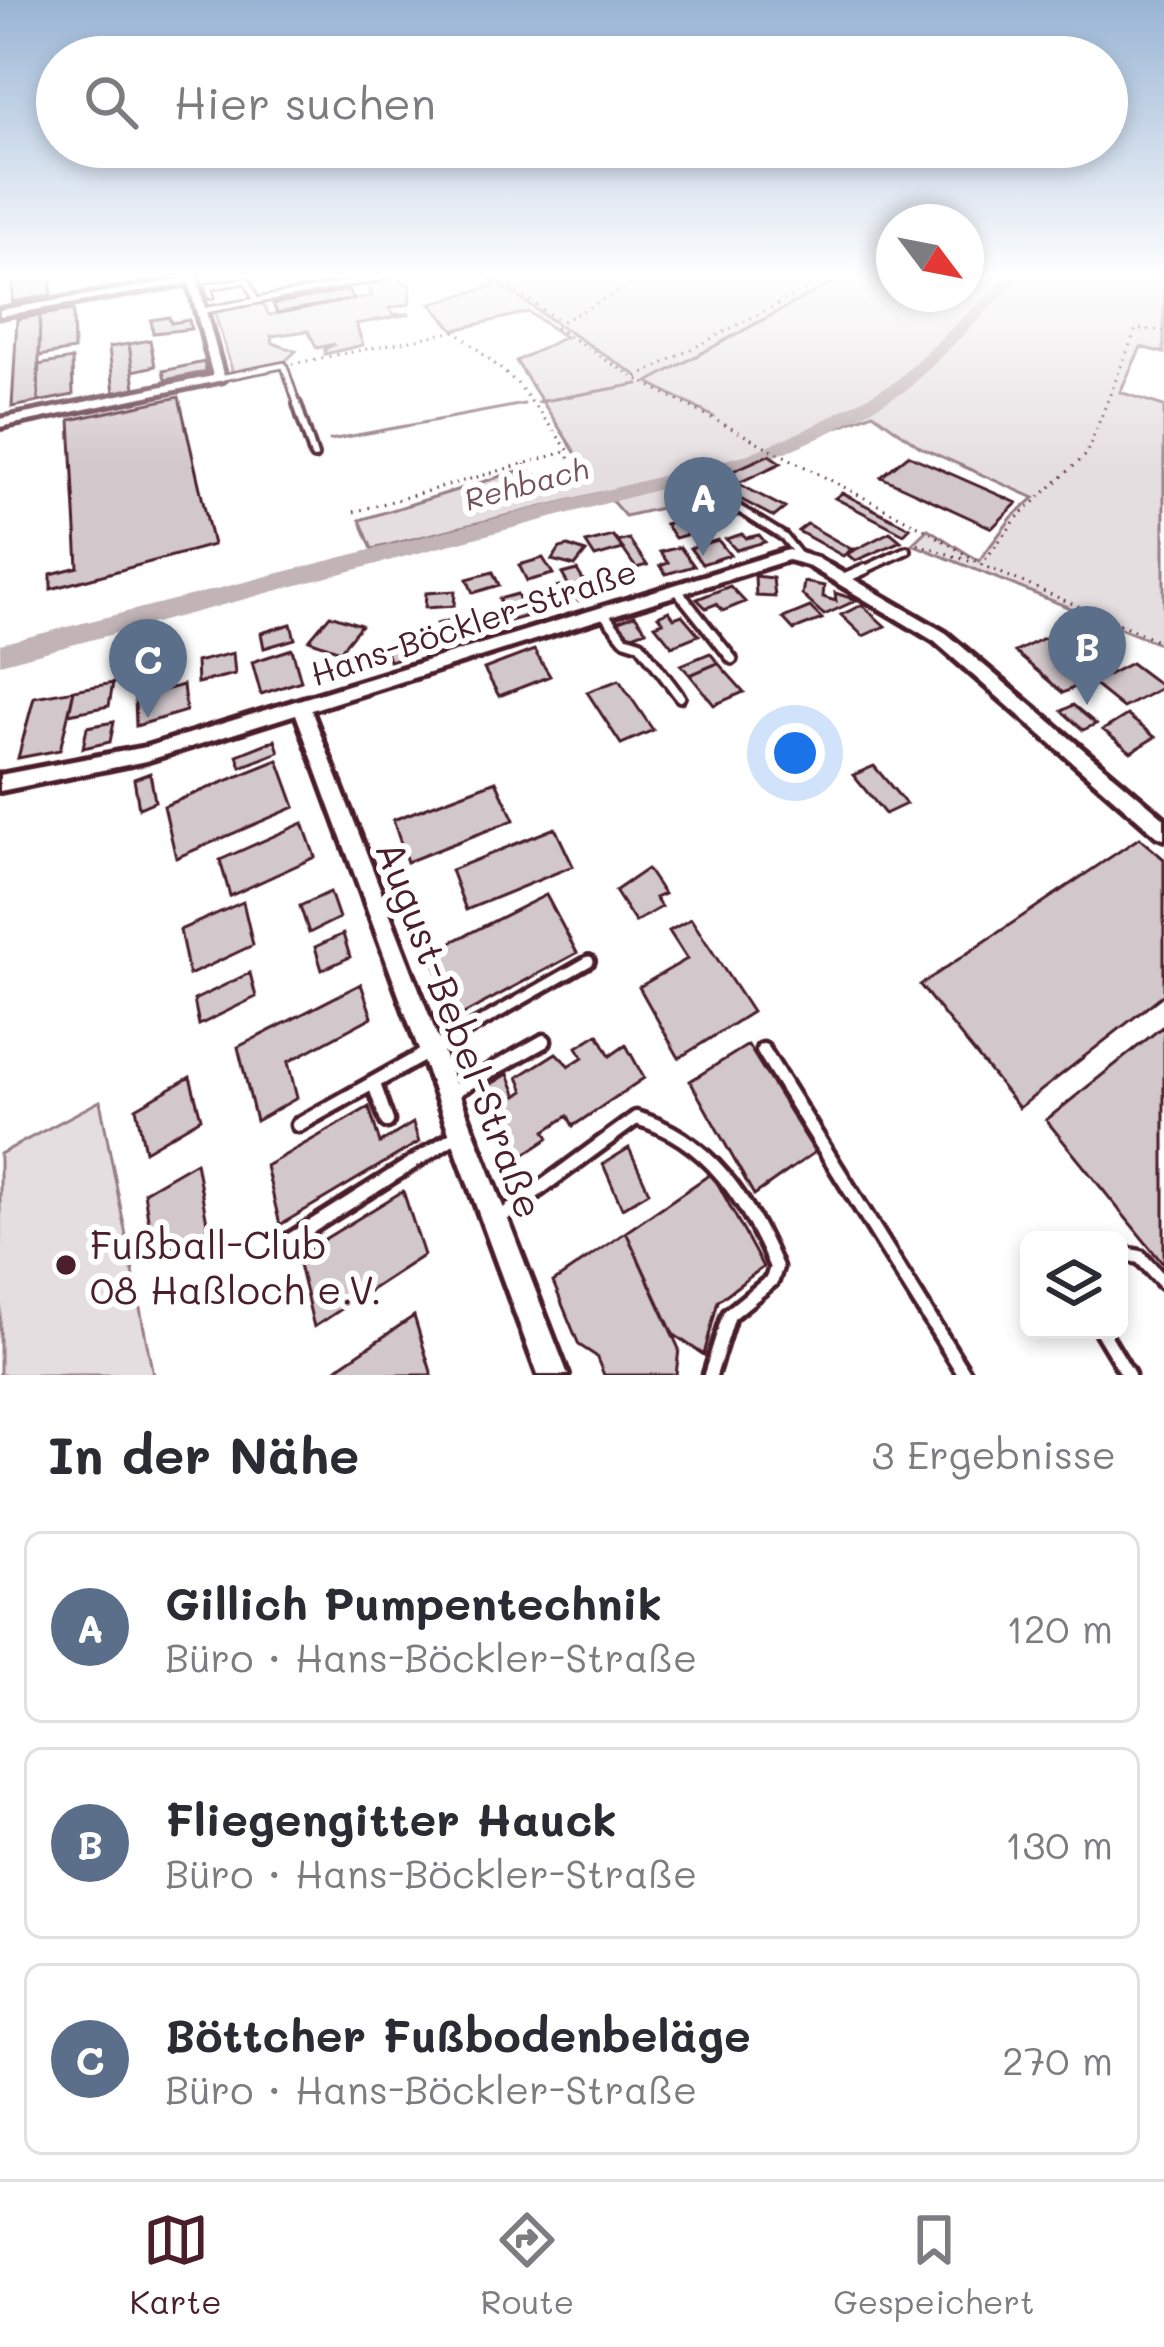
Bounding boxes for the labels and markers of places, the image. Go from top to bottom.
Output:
pin: A [664,457,742,556]
pin: B [1048,606,1126,705]
pin: C [109,619,187,718]
place label: Fußball-Club 08 Haßloch e.V. [90,1218,382,1314]
marker: Fußball-Club 08 Haßloch e.V. [53,1252,79,1278]

